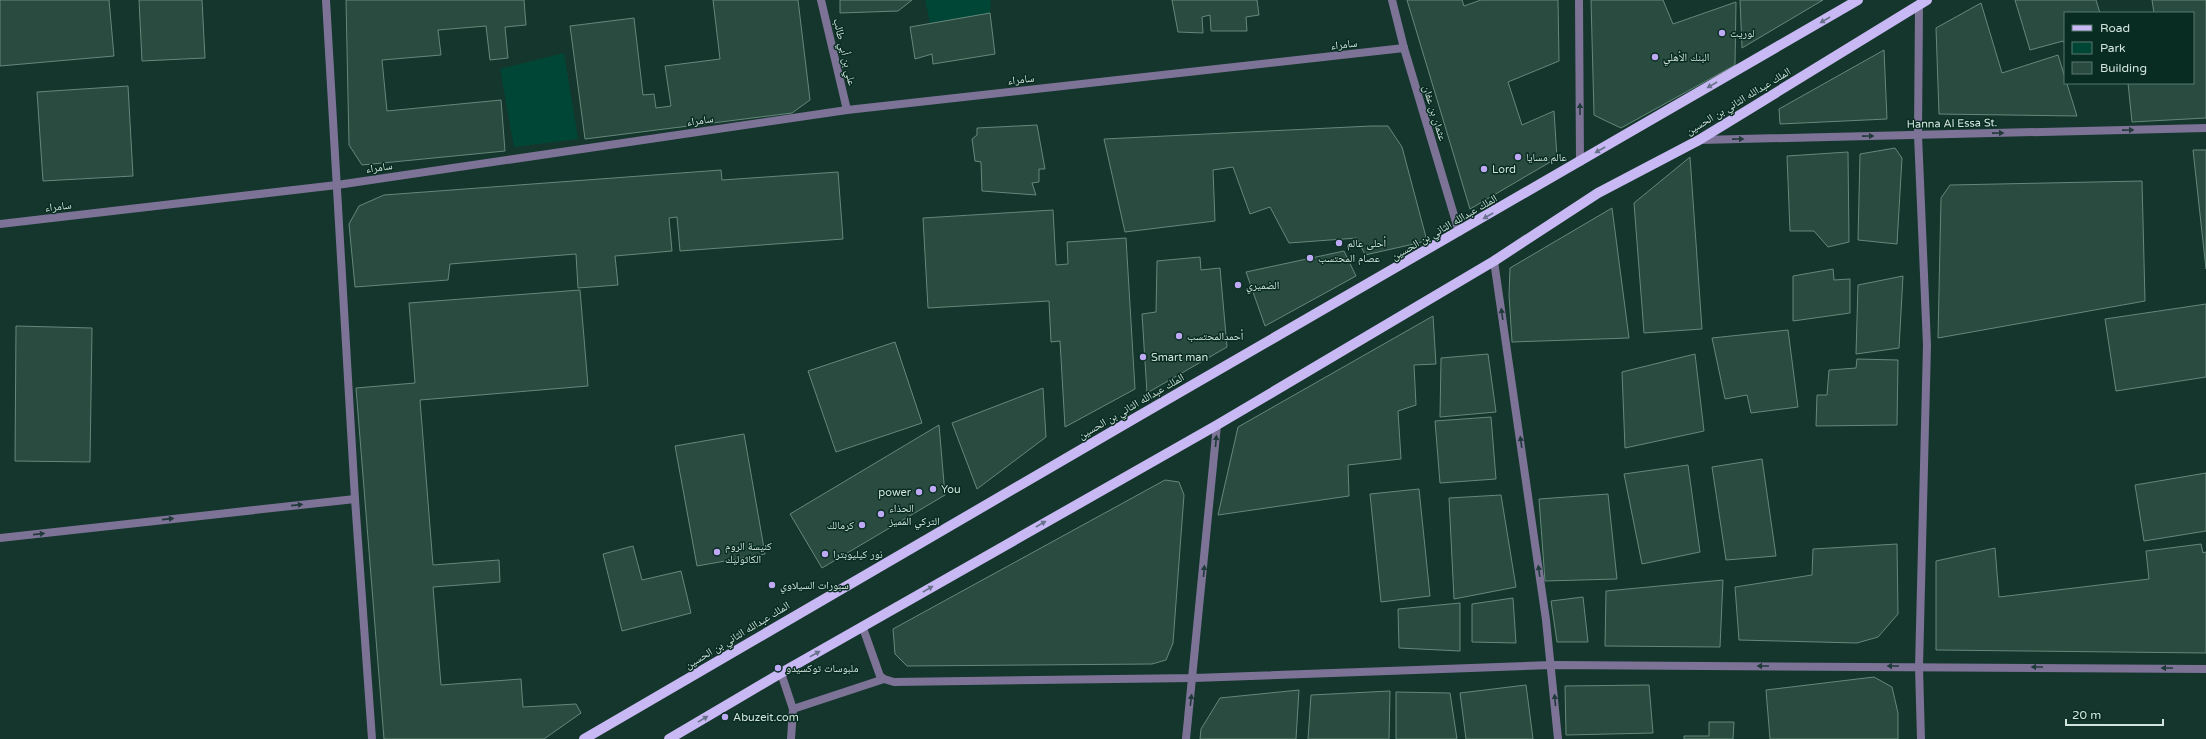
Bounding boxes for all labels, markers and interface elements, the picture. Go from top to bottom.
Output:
legend [2064,12,2194,84]
one-way arrow [1819,16,1831,23]
street label: علي بن أبي طالب [829,17,859,88]
text: Road [2100,21,2130,35]
place label: لوريت [1730,27,1755,40]
marker: لوريت [1717,28,1727,38]
street label: سامراء [1330,37,1358,52]
text: Park [2100,41,2126,55]
place label: البنك الأهلي [1663,51,1710,66]
marker: البنك الأهلي [1650,52,1660,62]
text: Building [2100,61,2147,75]
street label: الملك عبدالله الثاني بن الحسين [1683,65,1794,139]
street label: سامراء [1007,72,1035,87]
one-way arrow [1706,81,1718,88]
street label: عثمان بن عفان [1420,84,1449,143]
one-way arrow [1577,102,1583,115]
street label: سامراء [686,112,714,129]
street label: Hanna Al Essa St. [1906,116,1998,131]
one-way arrow [2122,127,2135,133]
one-way arrow [1992,130,2005,136]
one-way arrow [1862,133,1875,139]
one-way arrow [1732,136,1745,142]
one-way arrow [1594,147,1606,154]
place label: عالم مسايا [1526,151,1567,165]
marker: عالم مسايا [1513,152,1523,162]
street label: سامراء [365,159,393,176]
place label: Lord [1492,163,1516,176]
marker: Lord [1479,164,1489,174]
street label: الملك عبدالله الثاني بن الحسين [1389,192,1500,265]
street label: سامراء [44,198,72,215]
one-way arrow [1482,212,1493,219]
place label: أحلى عالم [1347,236,1386,251]
marker: أحلى عالم [1334,238,1344,248]
place label: عصام المحتسب [1318,252,1381,265]
marker: عصام المحتسب [1305,253,1315,263]
place label: الضميري [1246,279,1279,294]
marker: الضميري [1233,280,1243,290]
one-way arrow [1499,308,1505,320]
place label: أحمدالمحتسب [1187,329,1243,343]
marker: أحمدالمحتسب [1174,331,1184,341]
place label: Smart man [1151,351,1208,364]
marker: Smart man [1138,352,1148,362]
street label: الملك عبدالله الثاني بن الحسين [1076,371,1187,444]
one-way arrow [1212,435,1219,448]
one-way arrow [1518,436,1524,449]
place label: You [941,483,961,496]
marker: You [928,484,938,494]
place label: power [878,486,912,499]
marker: power [914,487,924,497]
one-way arrow [291,502,303,508]
place label: الحذاء التركي المميز [888,502,940,530]
marker: الحذاء التركي المميز [876,509,886,519]
one-way arrow [162,516,174,523]
place label: كرمالك [827,519,854,532]
marker: كرمالك [857,520,867,530]
one-way arrow [1035,521,1047,528]
one-way arrow [33,530,45,537]
place label: كنيسة الروم الكاثوليك [725,540,772,566]
marker: كنيسة الروم الكاثوليك [712,547,722,557]
place label: نور كيليوبترا [833,548,883,561]
marker: نور كيليوبترا [820,549,830,559]
one-way arrow [1200,565,1207,577]
one-way arrow [1536,565,1542,577]
place label: سبورات السيلاوي [780,579,849,594]
marker: سبورات السيلاوي [767,580,777,590]
one-way arrow [922,586,934,593]
street label: الملك عبدالله الثاني بن الحسين [682,599,793,673]
one-way arrow [809,650,821,657]
place label: ملبوسات توكسيدو [786,662,859,675]
marker: ملبوسات توكسيدو [773,663,783,673]
one-way arrow [1756,663,1769,669]
one-way arrow [1886,663,1899,669]
one-way arrow [2030,664,2043,670]
one-way arrow [2161,665,2173,672]
one-way arrow [1188,694,1194,706]
one-way arrow [1551,694,1558,706]
scale bar [2066,701,2163,727]
text: 20 m [2072,708,2101,722]
place label: Abuzeit.com [733,711,799,724]
marker: Abuzeit.com [720,712,730,722]
one-way arrow [698,715,708,723]

